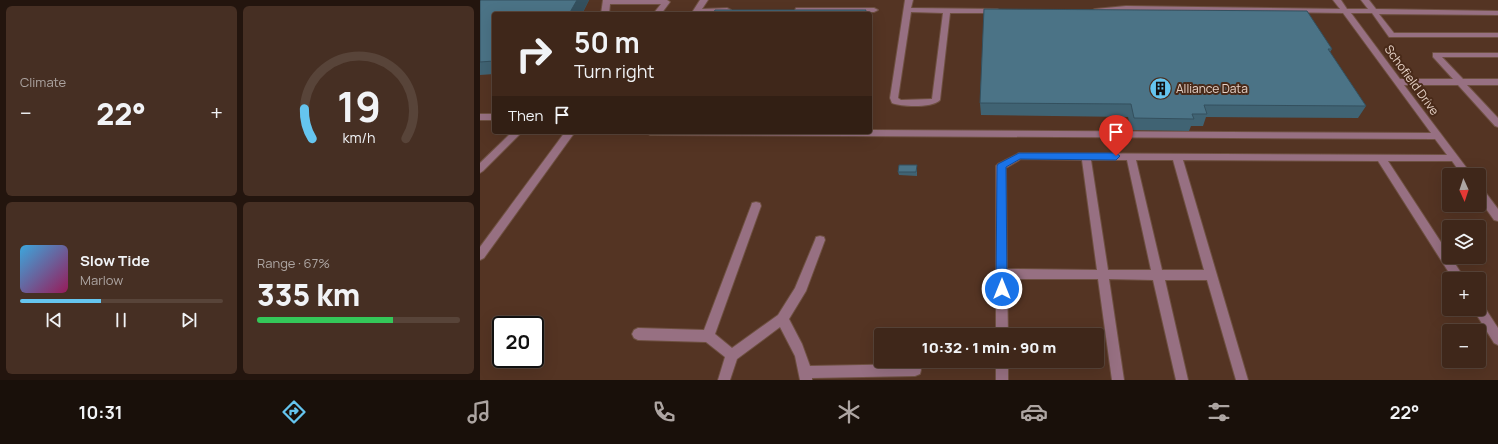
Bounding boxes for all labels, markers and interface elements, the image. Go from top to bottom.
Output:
text: 50 m [574,23,640,61]
icon: right [508,28,560,80]
street label: Schofield Drive [1381,41,1443,119]
text: Turn right [574,59,655,83]
text: Climate [20,73,66,91]
building icon: Alliance Data [1147,75,1173,101]
text: 19 [336,78,381,134]
place label: Alliance Data [1176,80,1248,97]
text: 22° [96,93,146,134]
text: − [20,98,32,128]
text: + [210,98,223,128]
icon: arrive [551,104,573,126]
text: Then [508,105,543,126]
pin [1099,115,1133,156]
icon: arrive [1105,121,1127,143]
text: km/h [342,128,375,147]
north arrow [1442,168,1486,212]
map controls [1442,168,1486,368]
button: layers [1442,220,1486,264]
text: Slow Tide [80,250,150,271]
text: Range · 67% [257,254,330,272]
position arrow [981,268,1023,310]
text: Marlow [80,271,123,289]
button: + [1442,272,1486,316]
text: 335 km [257,274,360,315]
icon: previous [43,309,65,331]
icon: pause [110,309,132,331]
icon: next [178,309,200,331]
speed limit sign: 20 [492,316,544,368]
button: − [1442,324,1486,368]
text: 10:32 · 1 min · 90 m [922,337,1056,358]
icon: directions [280,398,308,426]
icon: music [465,398,493,426]
icon: phone [650,398,678,426]
icon: climate [835,398,863,426]
icon: car [1020,398,1048,426]
icon: filters [1205,398,1233,426]
text: 10:31 [79,400,123,424]
text: 22° [1390,400,1419,424]

